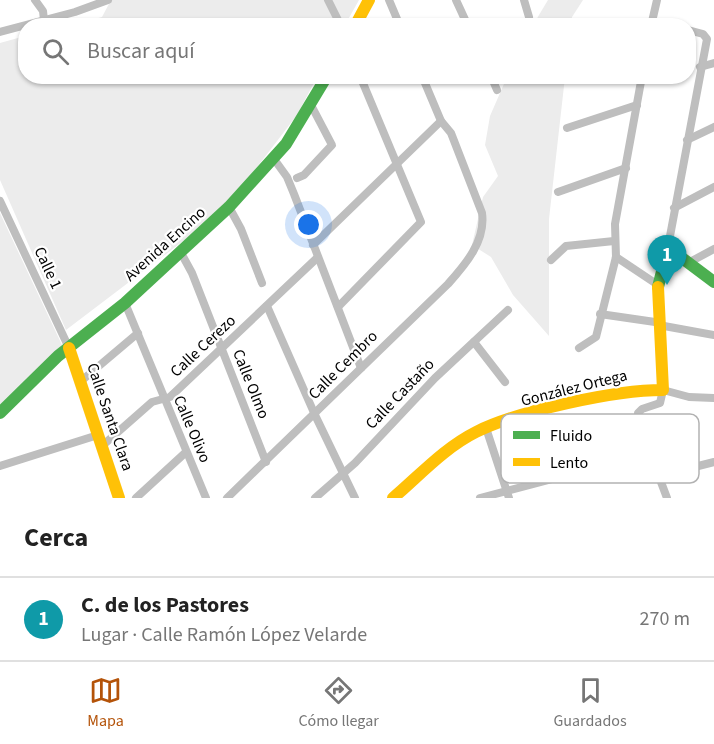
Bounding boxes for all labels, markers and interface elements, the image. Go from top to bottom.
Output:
search box [18,18,696,84]
icon: search [39,35,72,68]
text: Buscar aquí [87,35,195,67]
street label: Avenida Encino [120,202,210,286]
your location [294,210,323,239]
pin: 1 [648,236,686,285]
street label: Calle 1 [29,243,67,293]
street label: Calle Cerezo [165,310,241,382]
street label: Calle Cembro [303,325,383,405]
street label: Calle Olmo [227,346,275,422]
street label: Calle Castaño [361,354,439,434]
street label: Calle Santa Clara [81,360,139,474]
street label: González Ortega [519,364,629,412]
street label: Calle Olivo [168,392,216,466]
legend [501,414,699,483]
text: Fluido [550,425,592,447]
text: Lento [550,452,588,474]
text: Cerca [24,519,88,556]
text: C. de los Pastores [81,589,249,621]
text: 1 [38,605,49,633]
text: 270 m [640,605,690,633]
text: Lugar · Calle Ramón López Velarde [81,621,367,649]
tab: Mapa [87,674,124,732]
tab: Cómo llegar [298,674,379,732]
tab: Guardados [553,674,627,732]

